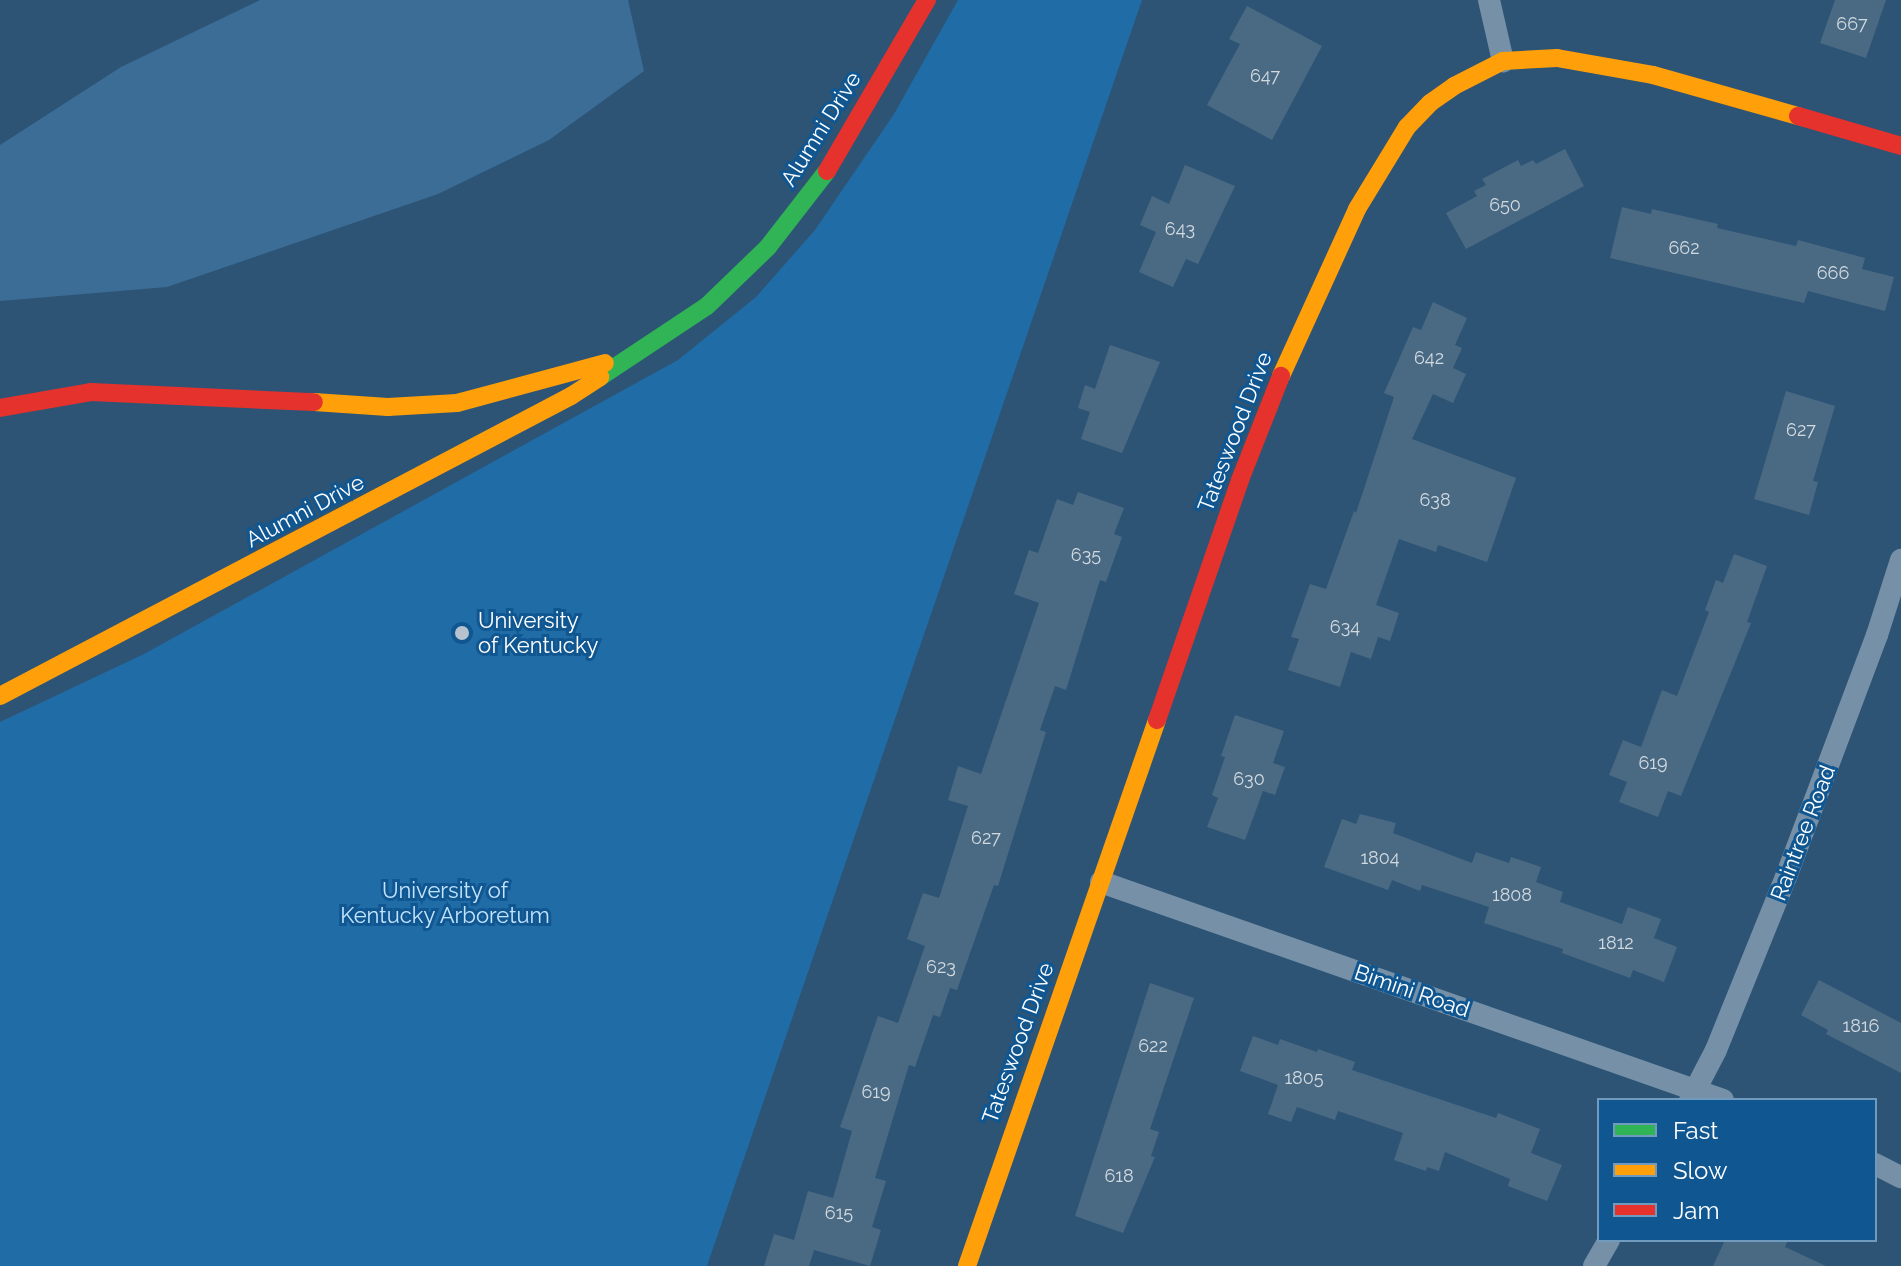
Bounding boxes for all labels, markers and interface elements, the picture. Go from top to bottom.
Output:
house number: 667 [1836,13,1868,35]
house number: 647 [1250,65,1280,87]
street label: Alumni Drive [775,67,867,191]
house number: 650 [1489,194,1521,216]
house number: 643 [1165,218,1195,240]
house number: 662 [1668,237,1700,259]
house number: 666 [1817,262,1849,284]
house number: 642 [1414,347,1444,369]
street label: Tateswood Drive [1192,348,1278,516]
house number: 627 [1786,419,1816,441]
street label: Alumni Drive [241,469,369,553]
house number: 638 [1419,489,1451,511]
house number: 635 [1071,544,1101,566]
place label: University of Kentucky [478,607,599,658]
house number: 634 [1330,616,1360,638]
marker: University of Kentucky [453,624,471,642]
house number: 619 [1638,752,1668,774]
street label: Raintree Road [1765,762,1841,904]
house number: 630 [1233,768,1265,790]
house number: 627 [971,827,1001,849]
house number: 1804 [1360,847,1400,869]
park label: University of Kentucky Arboretum [340,877,550,928]
house number: 1808 [1492,884,1532,906]
house number: 1812 [1598,932,1634,954]
house number: 623 [926,956,956,978]
street label: Tateswood Drive [977,959,1059,1127]
street label: Bimini Road [1351,959,1473,1023]
house number: 1816 [1843,1015,1879,1037]
house number: 622 [1138,1035,1168,1057]
house number: 1805 [1284,1067,1324,1089]
house number: 619 [861,1081,891,1103]
legend [1597,1098,1877,1242]
text: Fast [1673,1116,1718,1145]
text: Slow [1673,1156,1727,1185]
house number: 618 [1104,1165,1134,1187]
text: Jam [1673,1196,1719,1225]
house number: 615 [825,1202,853,1224]

